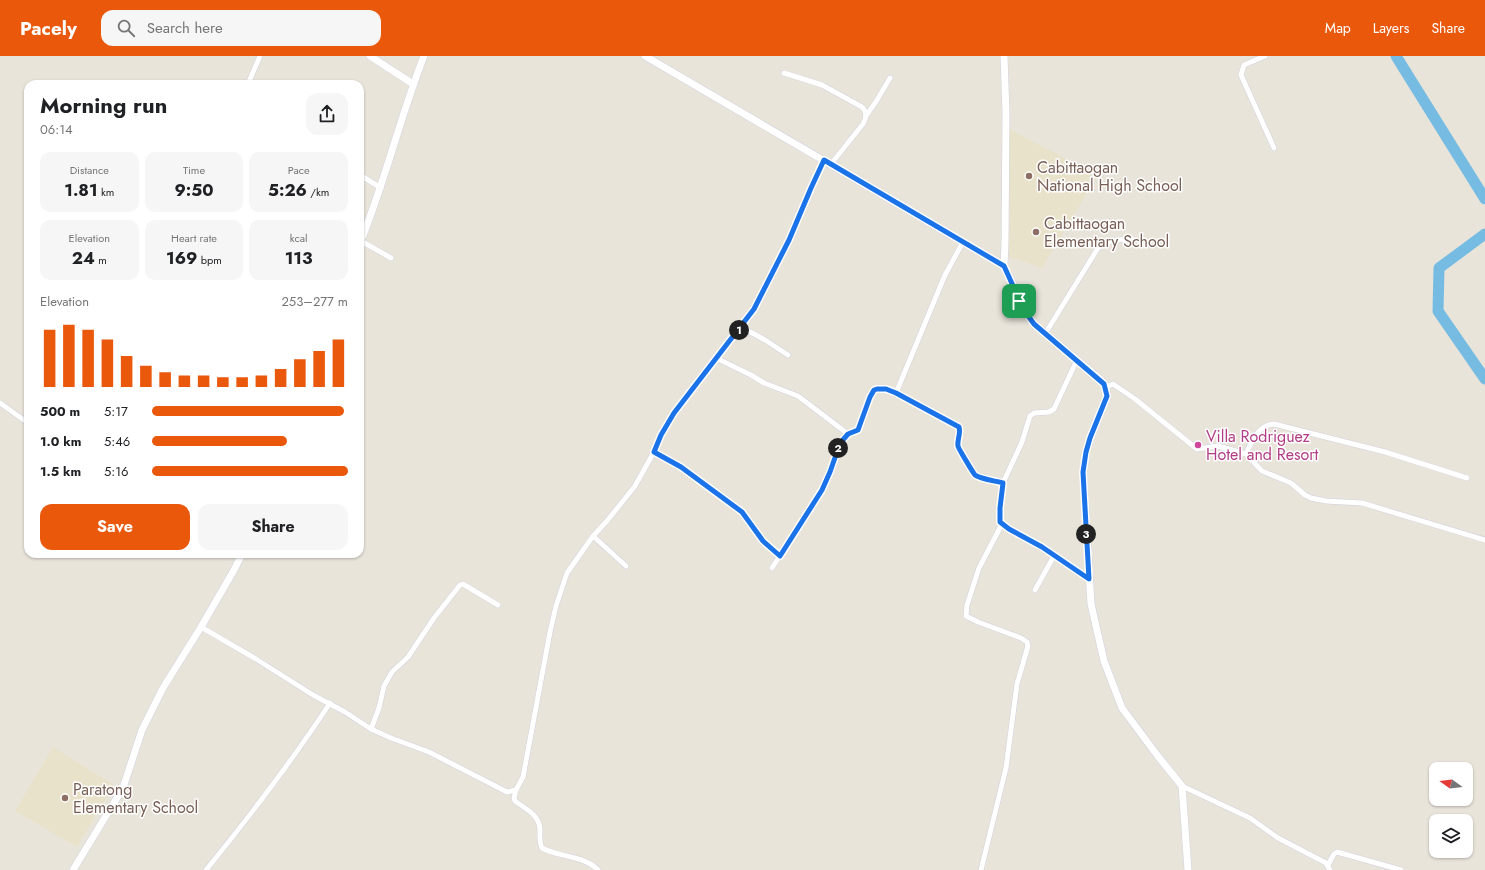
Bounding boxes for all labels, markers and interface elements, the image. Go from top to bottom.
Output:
search box [101,10,381,46]
text: Pacely [20,15,77,42]
icon: search [115,17,137,39]
text: Search here [147,17,223,39]
text: Map [1325,18,1351,38]
text: Layers [1373,18,1409,38]
text: Share [1431,18,1465,38]
text: Morning run [40,89,167,121]
button: share [306,93,348,135]
text: 06:14 [40,120,73,139]
place label: Cabittaogan National High School [1037,156,1182,197]
text: Distance [70,162,109,178]
text: Time [183,162,205,178]
text: Pace [288,162,310,178]
marker: Cabittaogan National High School [1024,171,1034,181]
text: 1.81 [64,178,98,202]
text: 9:50 [174,178,214,202]
text: 5:26 [268,178,307,202]
text: km [98,184,114,200]
text: /km [307,184,329,200]
place label: Cabittaogan Elementary School [1044,212,1169,253]
marker: Cabittaogan Elementary School [1031,227,1041,237]
text: Elevation [69,230,110,246]
text: Heart rate [171,230,217,246]
text: kcal [290,230,308,246]
text: 24 [72,246,95,270]
text: 169 [166,246,197,270]
text: 113 [285,246,313,270]
text: m [95,252,107,268]
text: bpm [197,252,222,268]
pin [1002,284,1036,318]
icon: arrive [1008,290,1030,312]
text: Elevation [40,292,89,311]
text: 253–277 m [281,292,348,311]
pin: 1 [729,320,749,340]
text: 1 [736,322,742,338]
text: 500 m [40,402,80,421]
text: 5:17 [104,402,128,421]
place label: Villa Rodriguez Hotel and Resort [1206,425,1319,466]
text: 1.0 km [40,432,81,451]
text: 5:46 [104,432,130,451]
pin: 2 [828,438,848,458]
text: 2 [834,440,842,456]
marker: Villa Rodriguez Hotel and Resort [1193,440,1203,450]
text: 1.5 km [40,462,81,481]
text: 5:16 [104,462,129,481]
button: Save [40,504,190,550]
button: Share [198,504,348,550]
pin: 3 [1076,524,1096,544]
text: 3 [1083,526,1089,542]
north arrow [1429,762,1473,806]
map controls [1429,762,1473,858]
place label: Paratong Elementary School [73,778,198,819]
marker: Paratong Elementary School [60,793,70,803]
button: layers [1429,814,1473,858]

